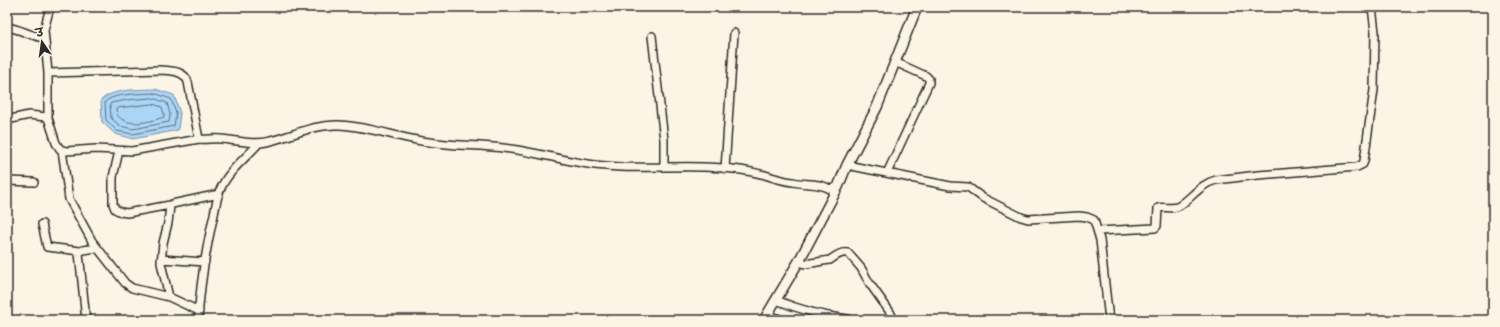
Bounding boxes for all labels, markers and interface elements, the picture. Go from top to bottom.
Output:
north arrow [22,22,62,62]
text: उ [34,24,47,40]

